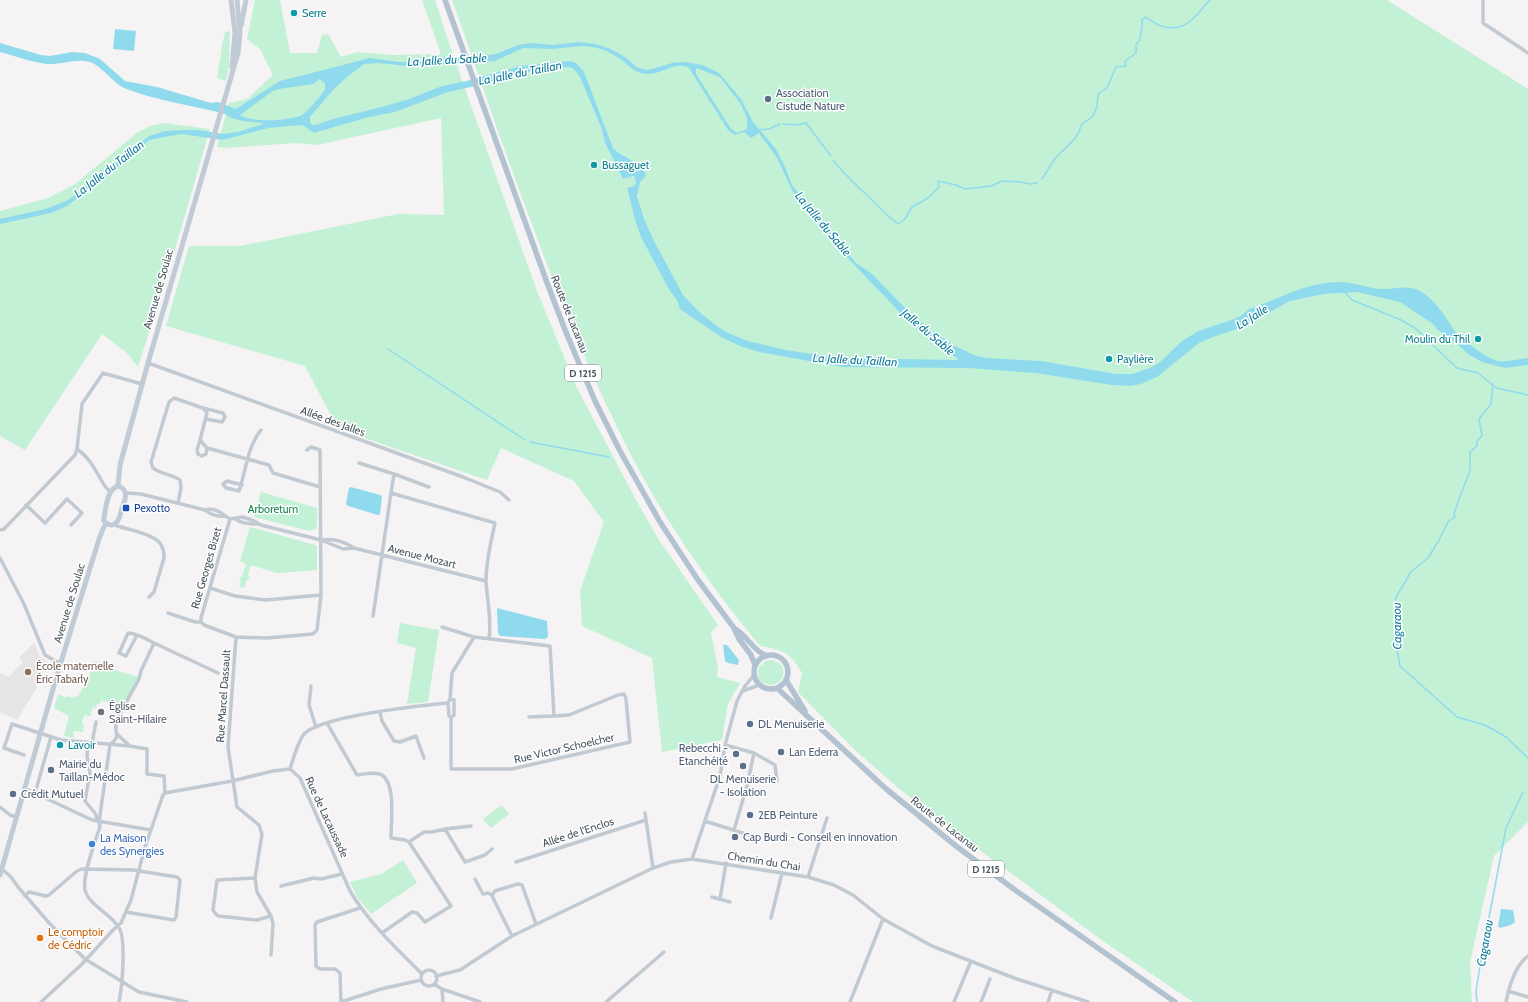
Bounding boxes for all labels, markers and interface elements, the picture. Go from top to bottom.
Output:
place label: Serre [302,6,327,20]
marker: Serre [289,8,299,18]
water label: La Jalle du Sable [407,50,488,69]
water label: La Jalle du Taillan [477,57,563,88]
place label: Association Cistude Nature [776,86,845,113]
marker: Association Cistude Nature [763,94,773,104]
water label: La Jalle du Taillan [71,137,147,201]
place label: Bussaguet [602,158,650,172]
marker: Bussaguet [589,160,599,170]
water label: La Jalle du Sable [792,188,855,259]
street label: Avenue de Soulac [140,247,176,331]
street label: Route de Lacanau [548,273,592,355]
water label: La Jalle [1233,301,1271,332]
water label: Jalle du Sable [898,304,958,359]
place label: Moulin du Thil [1405,332,1470,346]
marker: Moulin du Thil [1473,334,1483,344]
water label: La Jalle du Taillan [812,350,898,369]
place label: Paylière [1117,352,1154,366]
marker: Paylière [1104,354,1114,364]
road number: D 1215 [565,365,601,381]
street label: Allée des Jalles [299,403,368,439]
place label: Pexotto [134,501,170,515]
park label: Arboretum [248,502,299,516]
marker: Pexotto [121,503,131,513]
street label: Rue Georges Bizet [188,525,224,610]
street label: Avenue Mozart [386,541,458,571]
street label: Avenue de Soulac [50,561,88,645]
water label: Cagaraou [1389,602,1404,650]
street label: Rue Marcel Dassault [213,649,233,743]
place label: École maternelle Éric Tabarly [36,659,114,686]
marker: École maternelle Éric Tabarly [23,667,33,677]
place label: Église Saint-Hilaire [109,699,167,726]
marker: Église Saint-Hilaire [96,707,106,717]
place label: DL Menuiserie [758,717,825,731]
marker: DL Menuiserie [745,719,755,729]
street label: Rue Victor Schoelcher [513,730,616,766]
place label: Lavoir [68,738,96,752]
marker: Lavoir [55,740,65,750]
place label: Rebecchi - Etanchéité [679,741,728,768]
place label: Lan Ederra [789,745,839,759]
marker: Lan Ederra [776,747,786,757]
marker: Rebecchi - Etanchéité [731,749,741,759]
place label: Mairie du Taillan-Médoc [59,757,125,784]
marker: DL Menuiserie - Isolation [738,761,748,771]
marker: Mairie du Taillan-Médoc [46,765,56,775]
place label: DL Menuiserie - Isolation [710,772,777,799]
street label: Rue de Lacaussade [302,774,352,860]
place label: Crédit Mutuel [21,787,84,801]
marker: Crédit Mutuel [8,789,18,799]
street label: Route de Lacanau [908,793,982,855]
place label: 2EB Peinture [758,808,818,822]
marker: 2EB Peinture [745,810,755,820]
street label: Allée de l'Enclos [540,814,616,850]
place label: Cap Burdi - Conseil en innovation [743,830,897,844]
place label: La Maison des Synergies [100,831,164,858]
marker: Cap Burdi - Conseil en innovation [730,832,740,842]
marker: La Maison des Synergies [87,839,97,849]
street label: Chemin du Chai [727,848,801,874]
road number: D 1215 [968,861,1004,877]
water label: Cagaraou [1473,918,1496,968]
place label: Le comptoir de Cédric [48,925,104,952]
marker: Le comptoir de Cédric [35,933,45,943]

